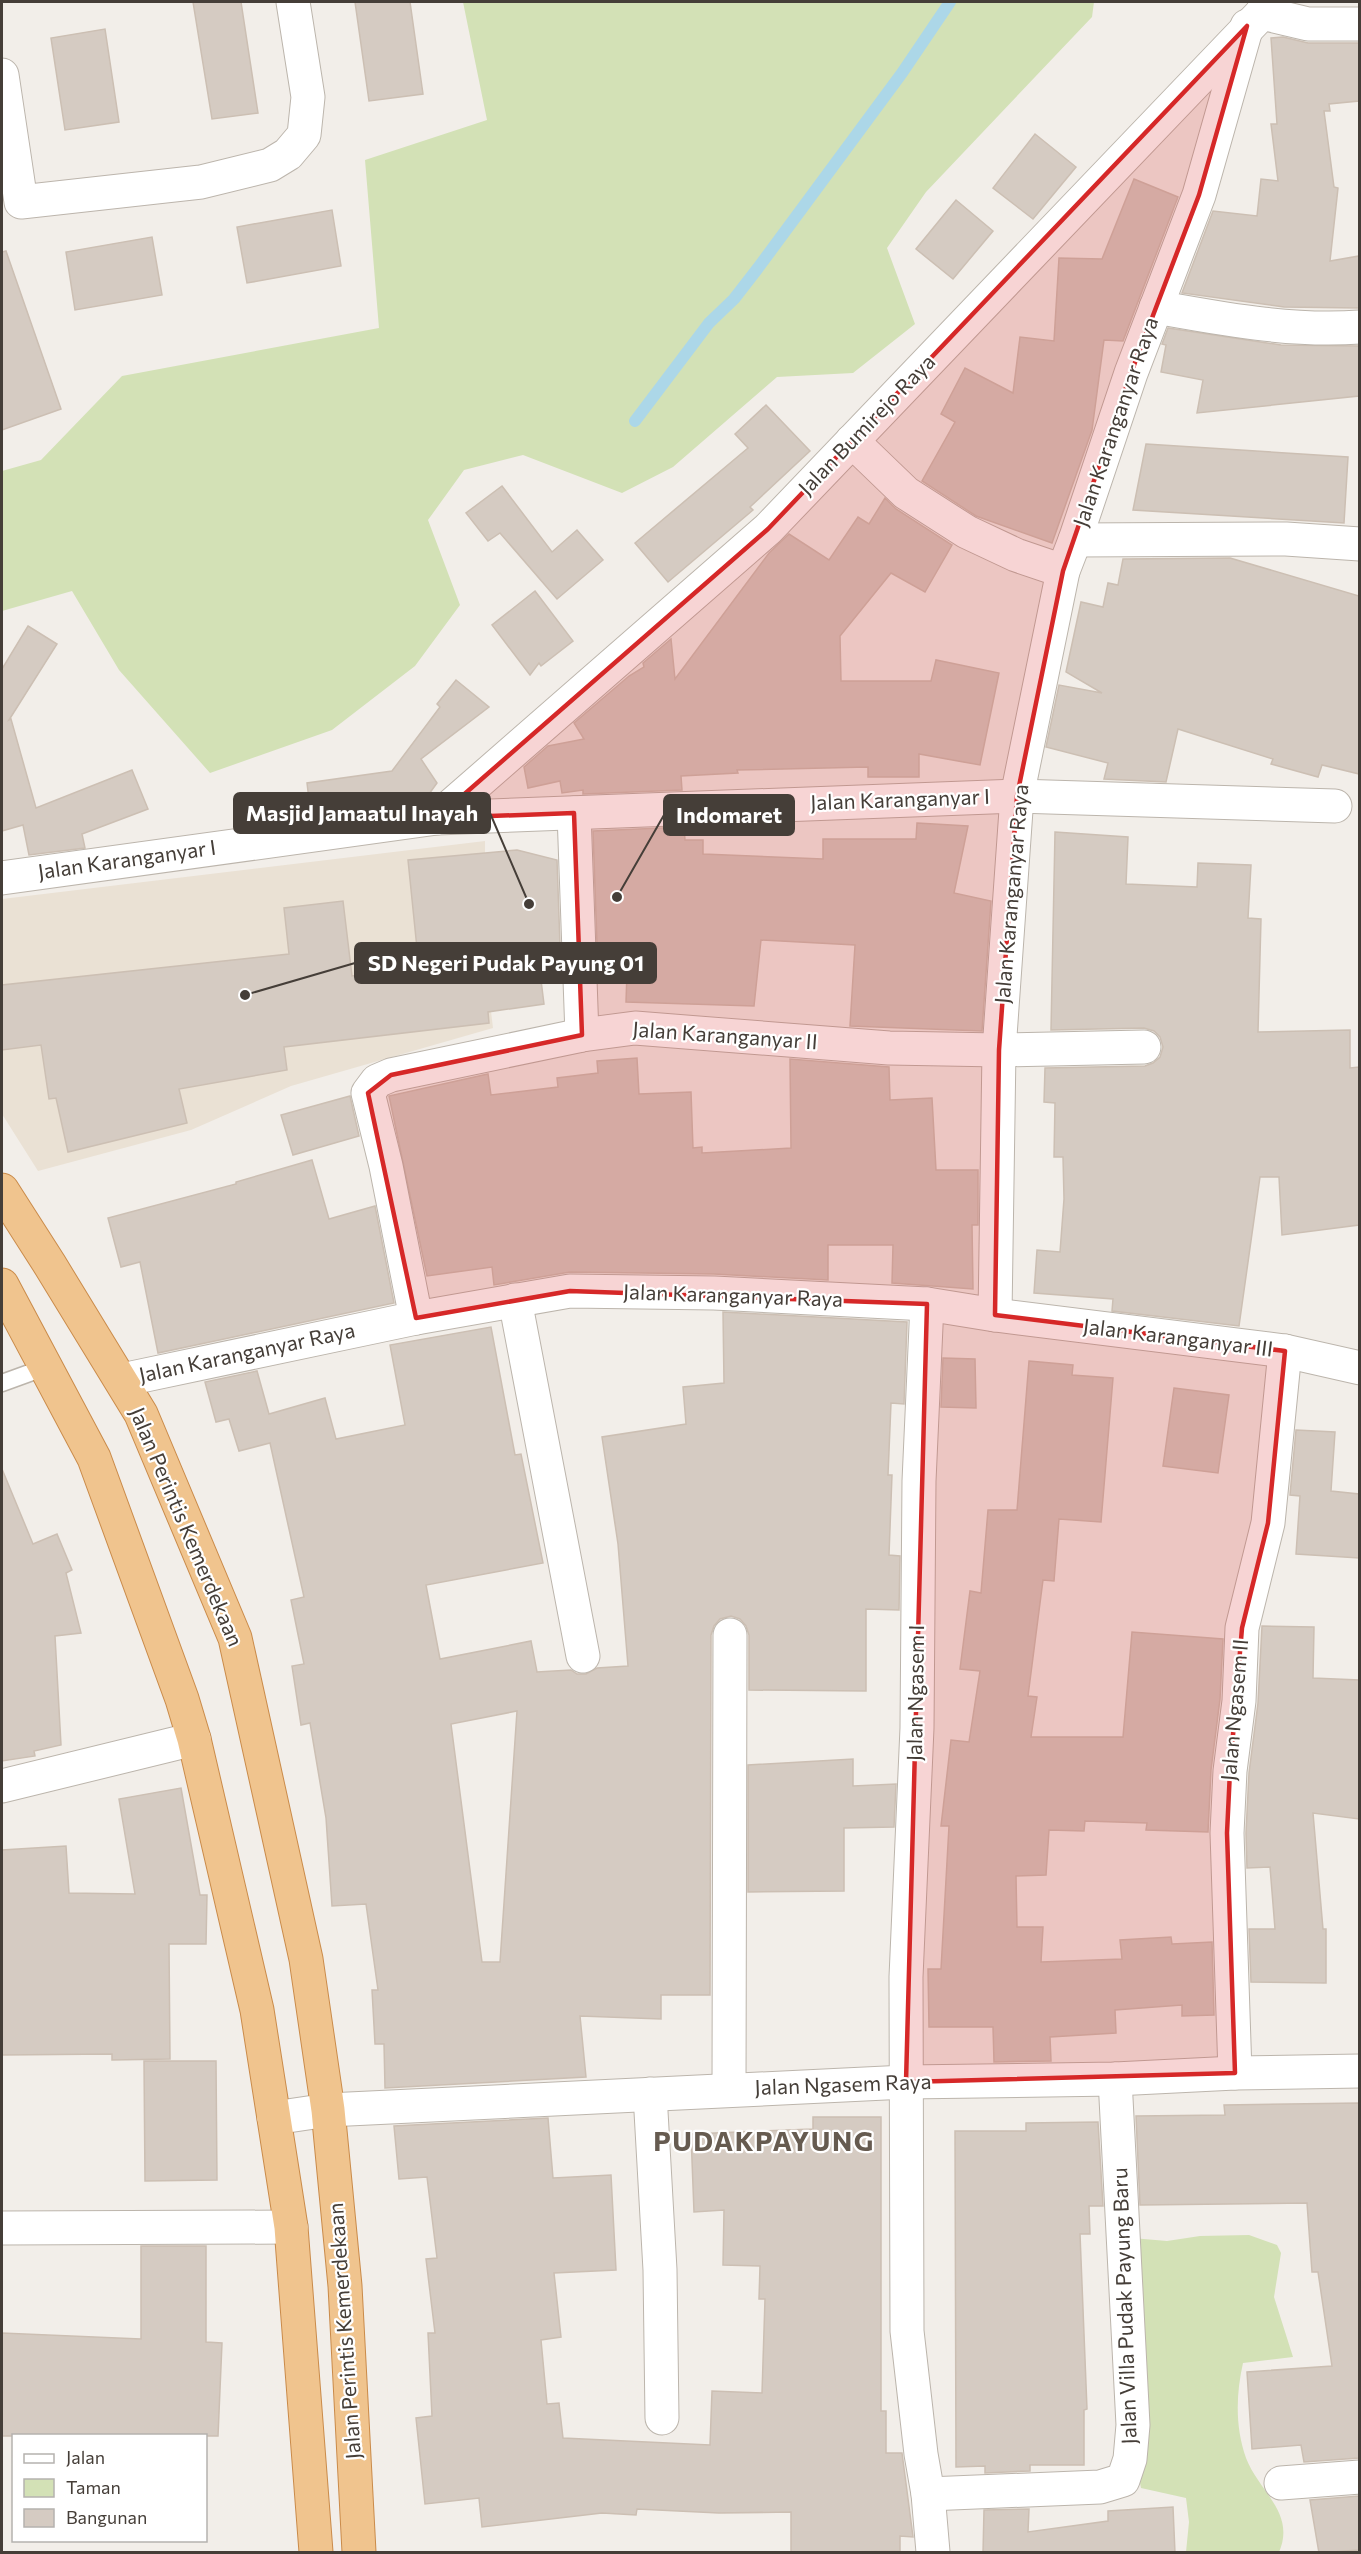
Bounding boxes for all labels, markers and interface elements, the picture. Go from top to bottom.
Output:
street label: Jalan Karanganyar Raya [1067,313,1162,530]
street label: Jalan Bumirejo Raya [792,348,939,500]
street label: Jalan Karanganyar I [810,783,990,814]
street label: Jalan Karanganyar Raya [988,783,1033,1005]
callout: Masjid Jamaatul Inayah [234,793,490,833]
callout: Indomaret [664,795,794,835]
text: Masjid Jamaatul Inayah [246,799,478,826]
text: Indomaret [676,801,782,828]
street label: Jalan Karanganyar I [36,834,217,883]
callout: SD Negeri Pudak Payung 01 [355,943,656,983]
text: SD Negeri Pudak Payung 01 [368,949,644,976]
street label: Jalan Karanganyar II [632,1016,819,1053]
street label: Jalan Karanganyar Raya [623,1278,844,1311]
street label: Jalan Karanganyar III [1082,1312,1275,1361]
street label: Jalan Karanganyar Raya [136,1316,357,1387]
street label: Jalan Perintis Kemerdekaan [126,1403,249,1650]
street label: Jalan Ngasem I [901,1625,928,1761]
street label: Jalan Ngasem II [1215,1638,1252,1782]
street label: Jalan Ngasem Raya [754,2068,932,2099]
district label: PUDAKPAYUNG [653,2124,875,2157]
street label: Jalan Villa Pudak Payung Baru [1106,2167,1141,2445]
street label: Jalan Perintis Kemerdekaan [322,2202,365,2460]
legend [12,2434,207,2542]
text: Jalan [66,2446,105,2468]
text: Taman [66,2476,121,2498]
text: Bangunan [66,2506,147,2528]

